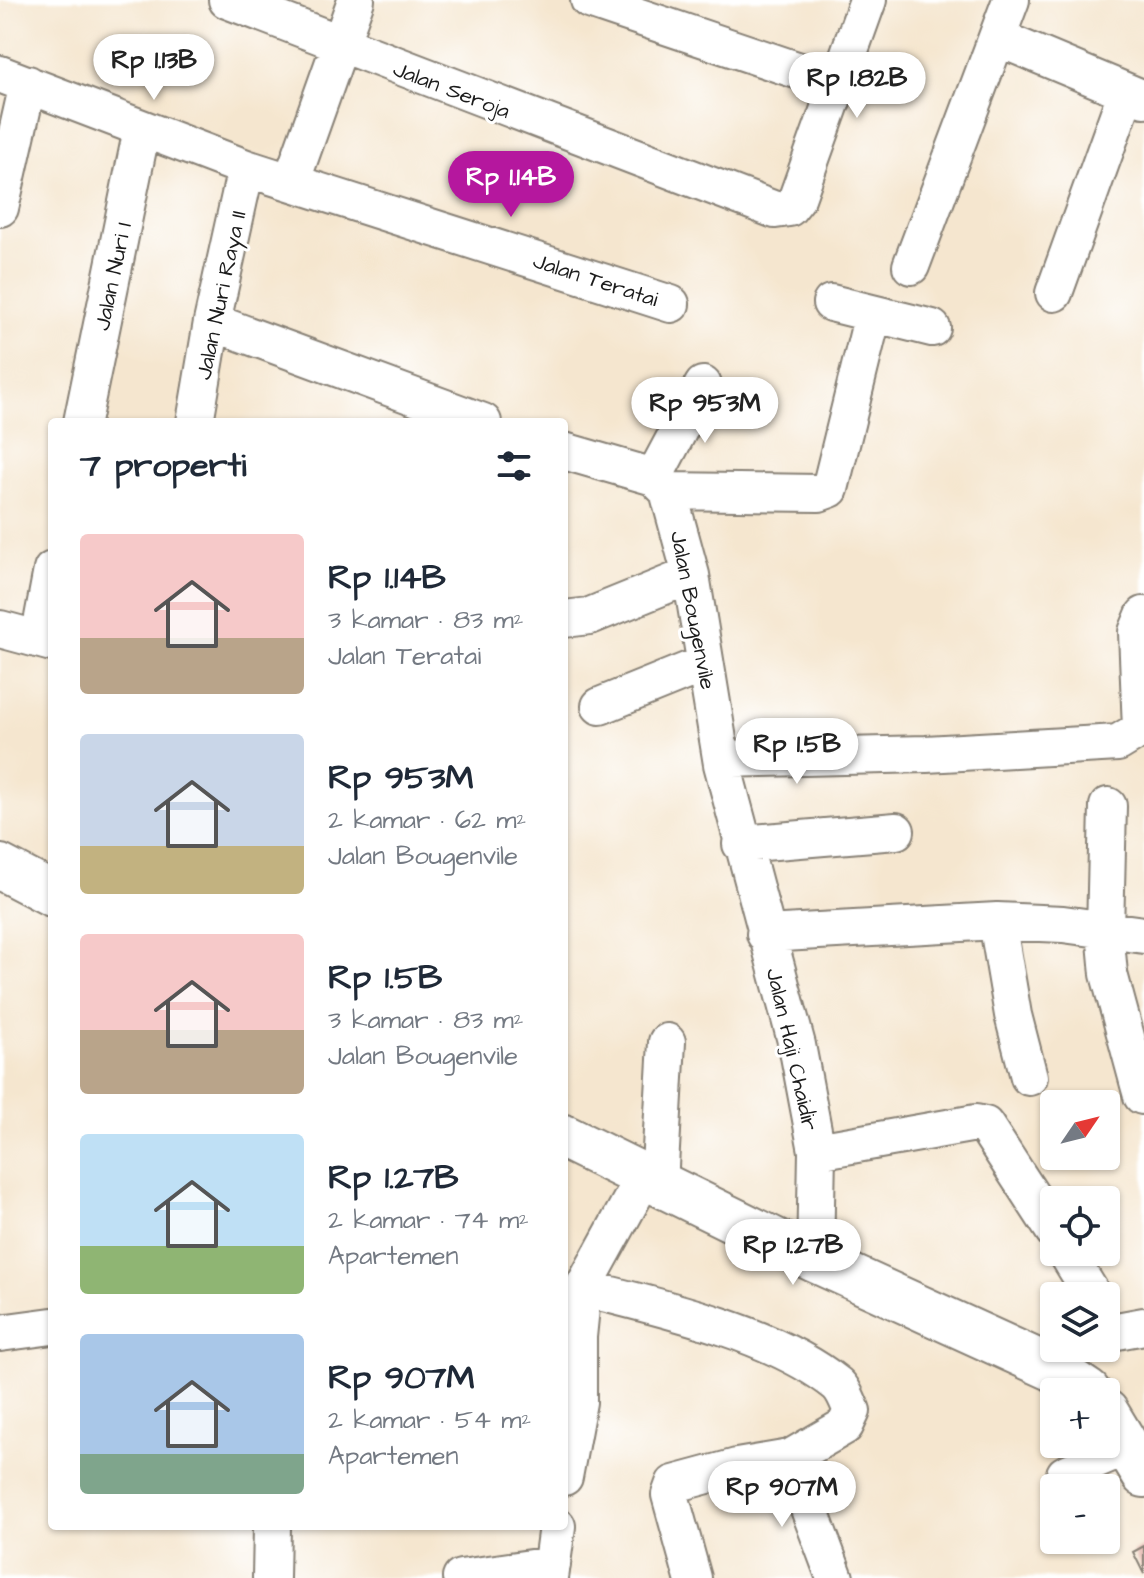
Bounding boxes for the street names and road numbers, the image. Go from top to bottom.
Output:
street label: Jalan Seroja [389,54,514,127]
street label: Jalan Nuri Raya II [188,208,256,383]
street label: Jalan Nuri I [87,219,140,333]
street label: Jalan Teratai [529,246,662,315]
street label: Jalan Bougenvile [661,528,723,692]
street label: Jalan Haji Chaidir [758,965,825,1134]

